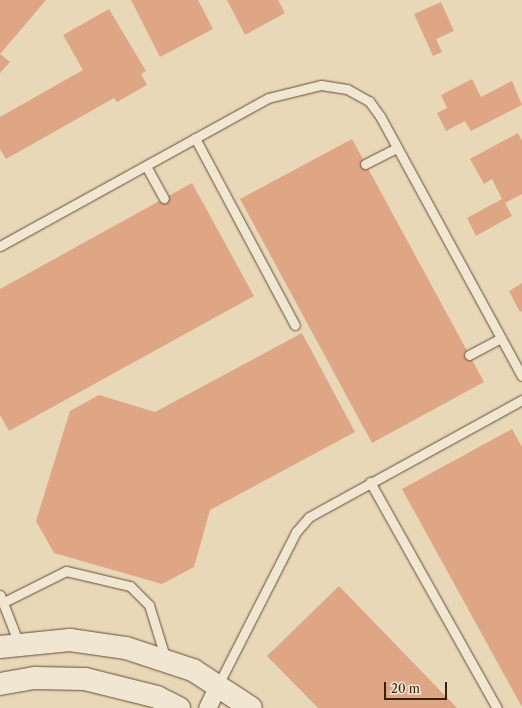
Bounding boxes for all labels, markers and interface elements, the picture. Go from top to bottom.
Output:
scale bar [386,674,449,700]
text: 20 m [391,681,420,696]

